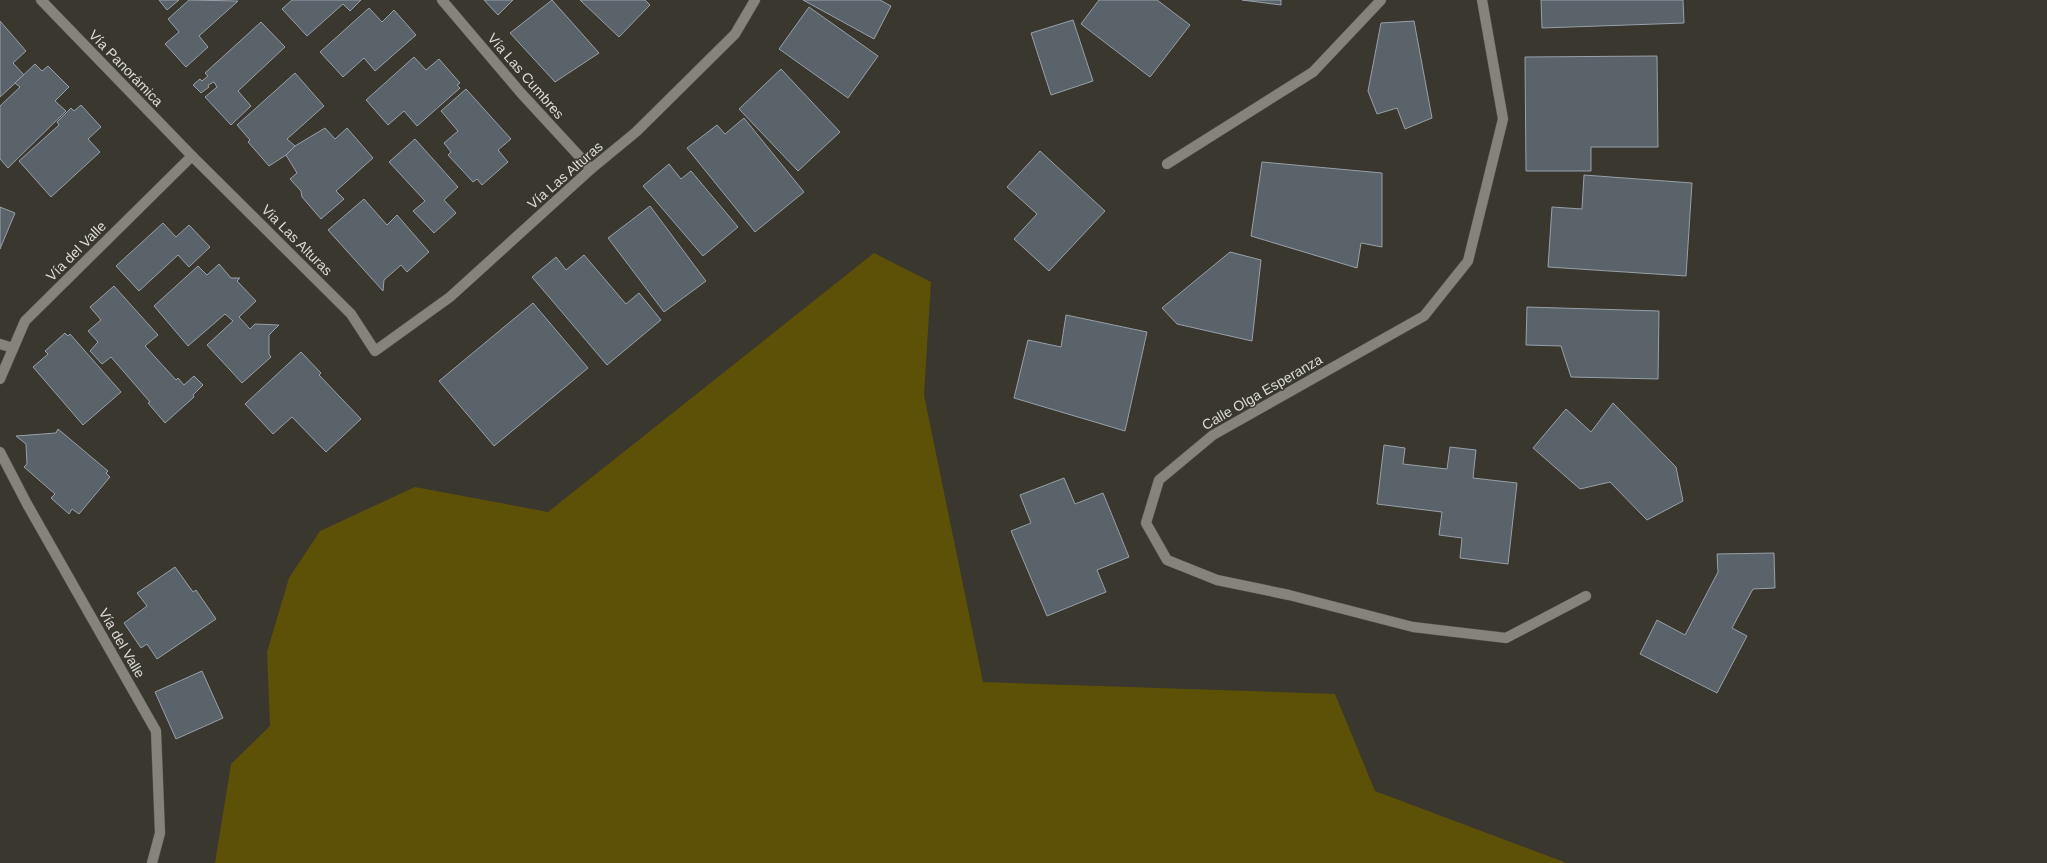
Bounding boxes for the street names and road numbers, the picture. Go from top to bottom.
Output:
street label: Vía Panorámica [86,27,166,110]
street label: Vía Las Cumbres [484,30,568,122]
street label: Vía Las Alturas [524,138,606,212]
street label: Via Las Alturas [258,201,336,279]
street label: Vía del Valle [43,218,109,284]
street label: Calle Olga Esperanza [1199,351,1325,433]
street label: Vía del Valle [96,605,148,681]

